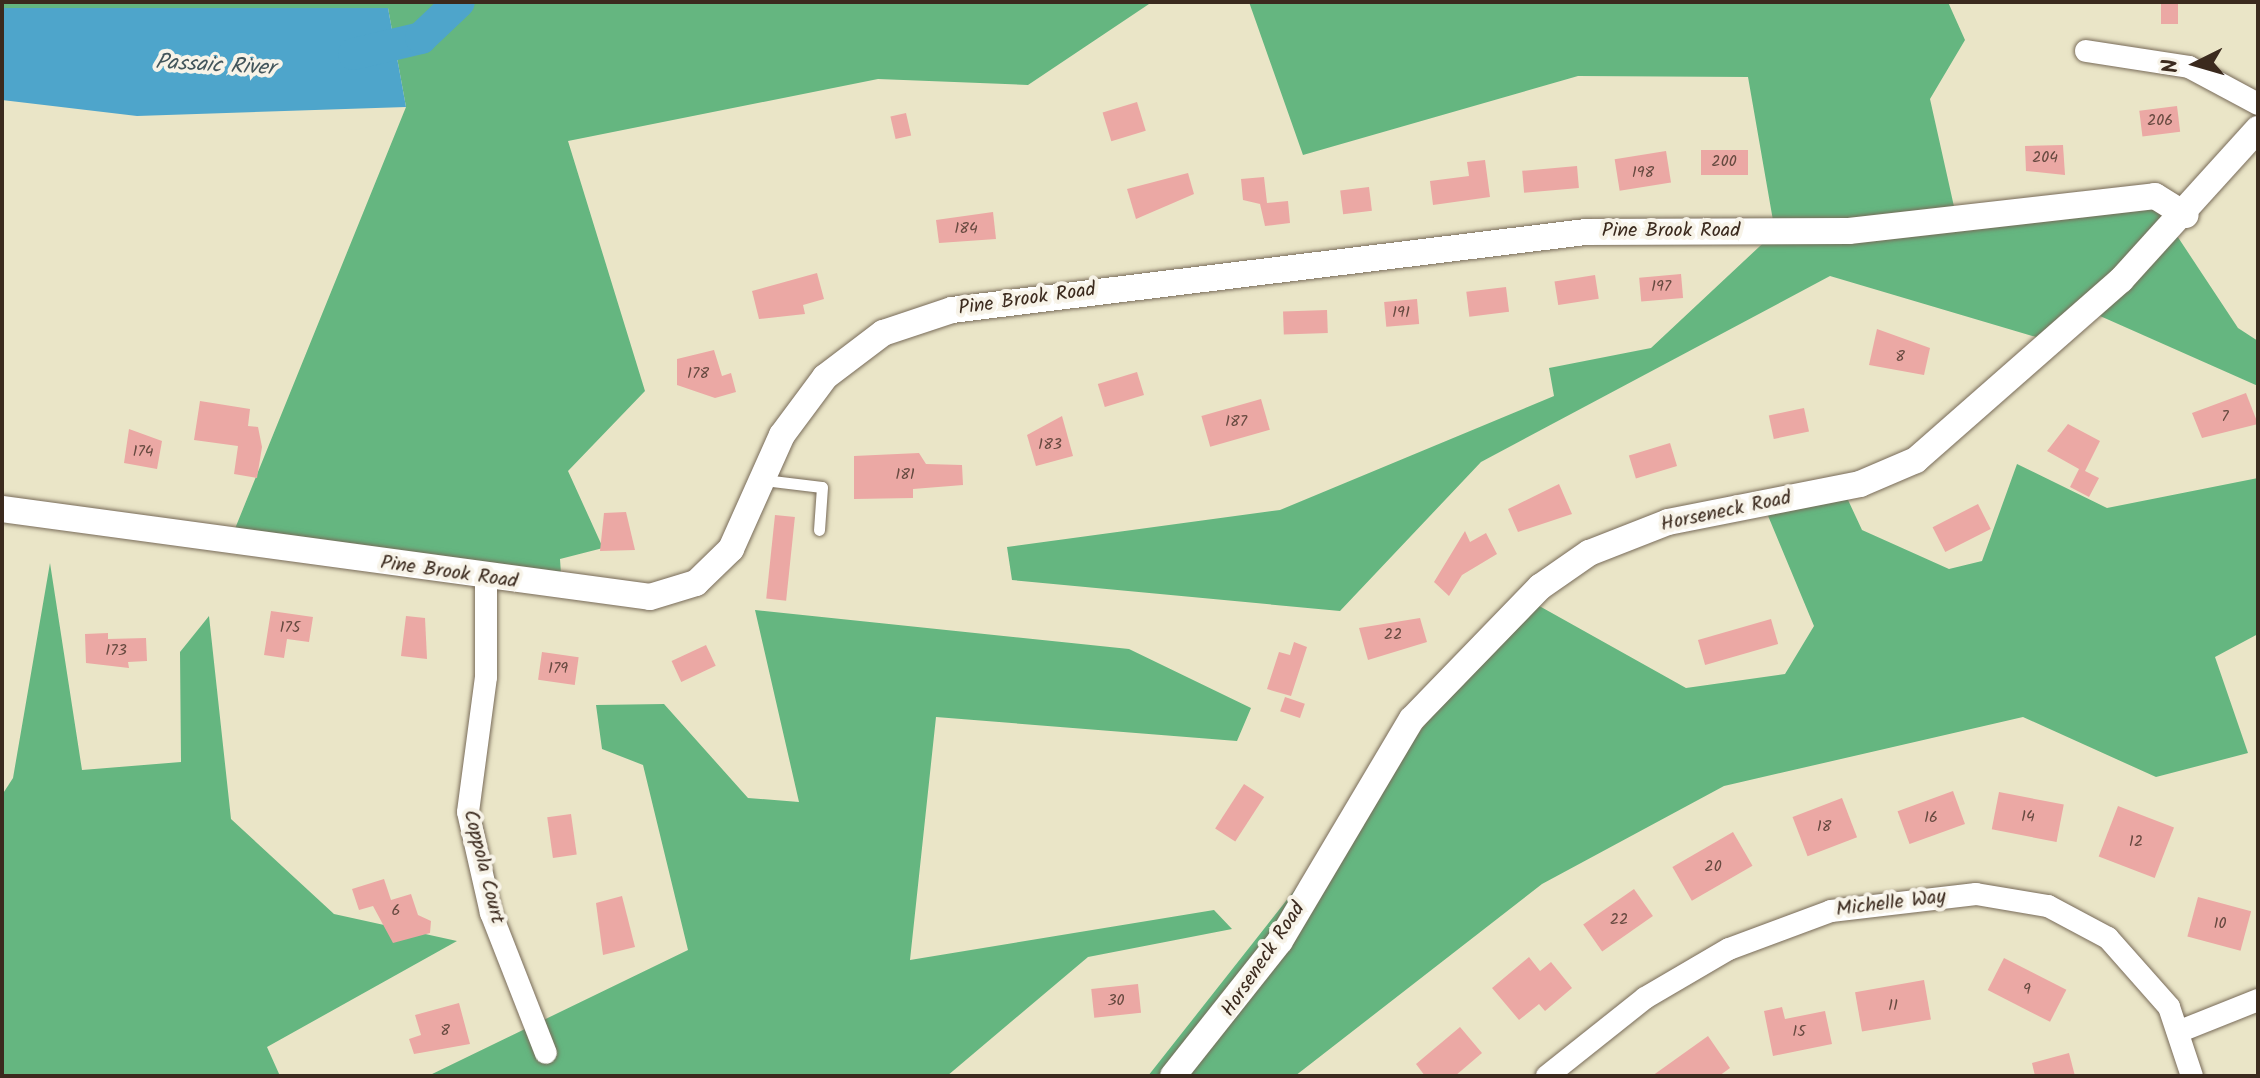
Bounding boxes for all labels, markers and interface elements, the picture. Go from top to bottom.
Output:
north arrow [2156,24,2236,104]
water label: Passaic River [155,50,275,82]
text: N [2154,58,2190,75]
house number: 206 [2147,111,2173,131]
house number: 204 [2032,148,2058,168]
house number: 200 [1711,152,1737,172]
house number: 198 [1632,163,1654,183]
house number: 184 [954,219,978,239]
street label: Pine Brook Road [1602,219,1740,243]
house number: 197 [1651,277,1671,297]
street label: Pine Brook Road [957,278,1097,322]
house number: 191 [1392,303,1410,323]
house number: 8 [1895,347,1905,367]
house number: 178 [687,364,709,384]
house number: 7 [2221,407,2229,427]
house number: 187 [1225,412,1247,432]
house number: 183 [1038,435,1062,455]
house number: 174 [132,442,154,462]
house number: 181 [895,465,915,485]
street label: Horseneck Road [1659,486,1793,538]
street label: Pine Brook Road [379,551,519,595]
house number: 175 [280,618,300,638]
house number: 22 [1384,625,1402,645]
house number: 173 [105,641,127,661]
house number: 179 [548,659,568,679]
house number: 14 [2021,807,2035,827]
street label: Coppola Court [457,808,509,926]
house number: 16 [1924,808,1938,828]
house number: 18 [1817,817,1831,837]
house number: 12 [2129,832,2143,852]
house number: 20 [1704,857,1722,877]
street label: Michelle Way [1835,885,1947,923]
street label: Horseneck Road [1217,898,1311,1022]
house number: 6 [392,901,400,921]
house number: 22 [1610,910,1628,930]
house number: 10 [2213,914,2227,934]
house number: 9 [2023,980,2031,1000]
house number: 30 [1107,991,1125,1011]
house number: 11 [1888,996,1898,1016]
house number: 8 [440,1021,450,1041]
house number: 15 [1792,1022,1806,1042]

